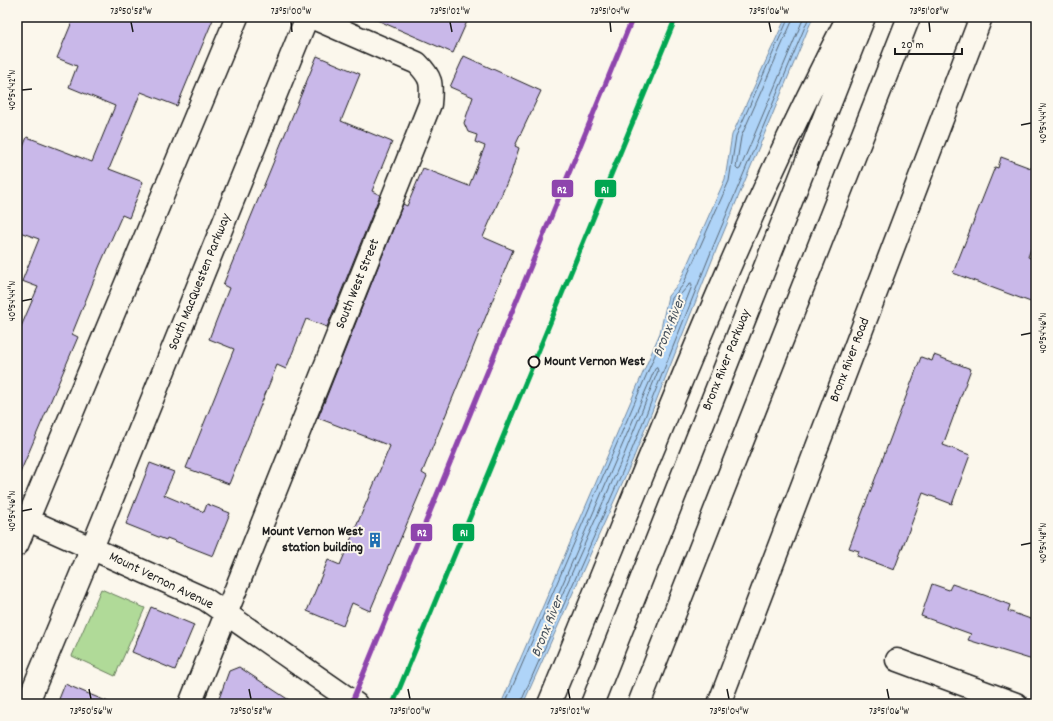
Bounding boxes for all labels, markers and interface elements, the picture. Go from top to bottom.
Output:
text: 73°50'58"W [110,5,152,19]
text: 73°51'00"W [271,5,311,19]
text: 73°51'02"W [430,5,470,19]
text: 73°51'04"W [590,5,630,19]
text: 73°51'06"W [749,5,789,19]
text: 73°51'08"W [909,5,949,19]
scale bar [895,30,962,56]
text: 20 m [901,37,924,54]
text: 40°54'42"N [6,70,20,110]
text: 40°54'44"N [1037,103,1051,143]
line badge: R2 [551,179,574,198]
line badge: R1 [594,179,617,198]
text: R2 [557,183,567,199]
text: R1 [601,183,609,199]
street label: South MacQuesten Parkway [163,210,237,353]
street label: South West Street [331,236,385,332]
text: 40°54'44"N [6,281,20,321]
water label: Bronx River [648,292,693,361]
street label: Bronx River Parkway [698,306,757,414]
text: 40°54'46"N [1037,312,1051,354]
street label: Bronx River Road [825,315,875,405]
place label: Mount Vernon West [544,352,646,372]
marker: Mount Vernon West [527,355,541,369]
text: 40°54'46"N [6,490,20,532]
place label: Mount Vernon West station building [262,522,364,558]
line badge: R2 [410,523,433,542]
line badge: R1 [452,523,475,542]
text: 40°54'48"N [1037,523,1051,563]
text: R2 [417,526,427,542]
text: R1 [460,526,468,542]
building icon: Mount Vernon West station building [366,531,384,549]
street label: Mount Vernon Avenue [105,547,217,615]
water label: Bronx River [526,592,571,661]
text: 73°50'56"W [70,705,112,719]
text: 73°50'58"W [230,705,272,719]
text: 73°51'00"W [390,705,430,719]
text: 73°51'02"W [550,705,590,719]
text: 73°51'04"W [709,705,749,719]
text: 73°51'06"W [869,705,909,719]

